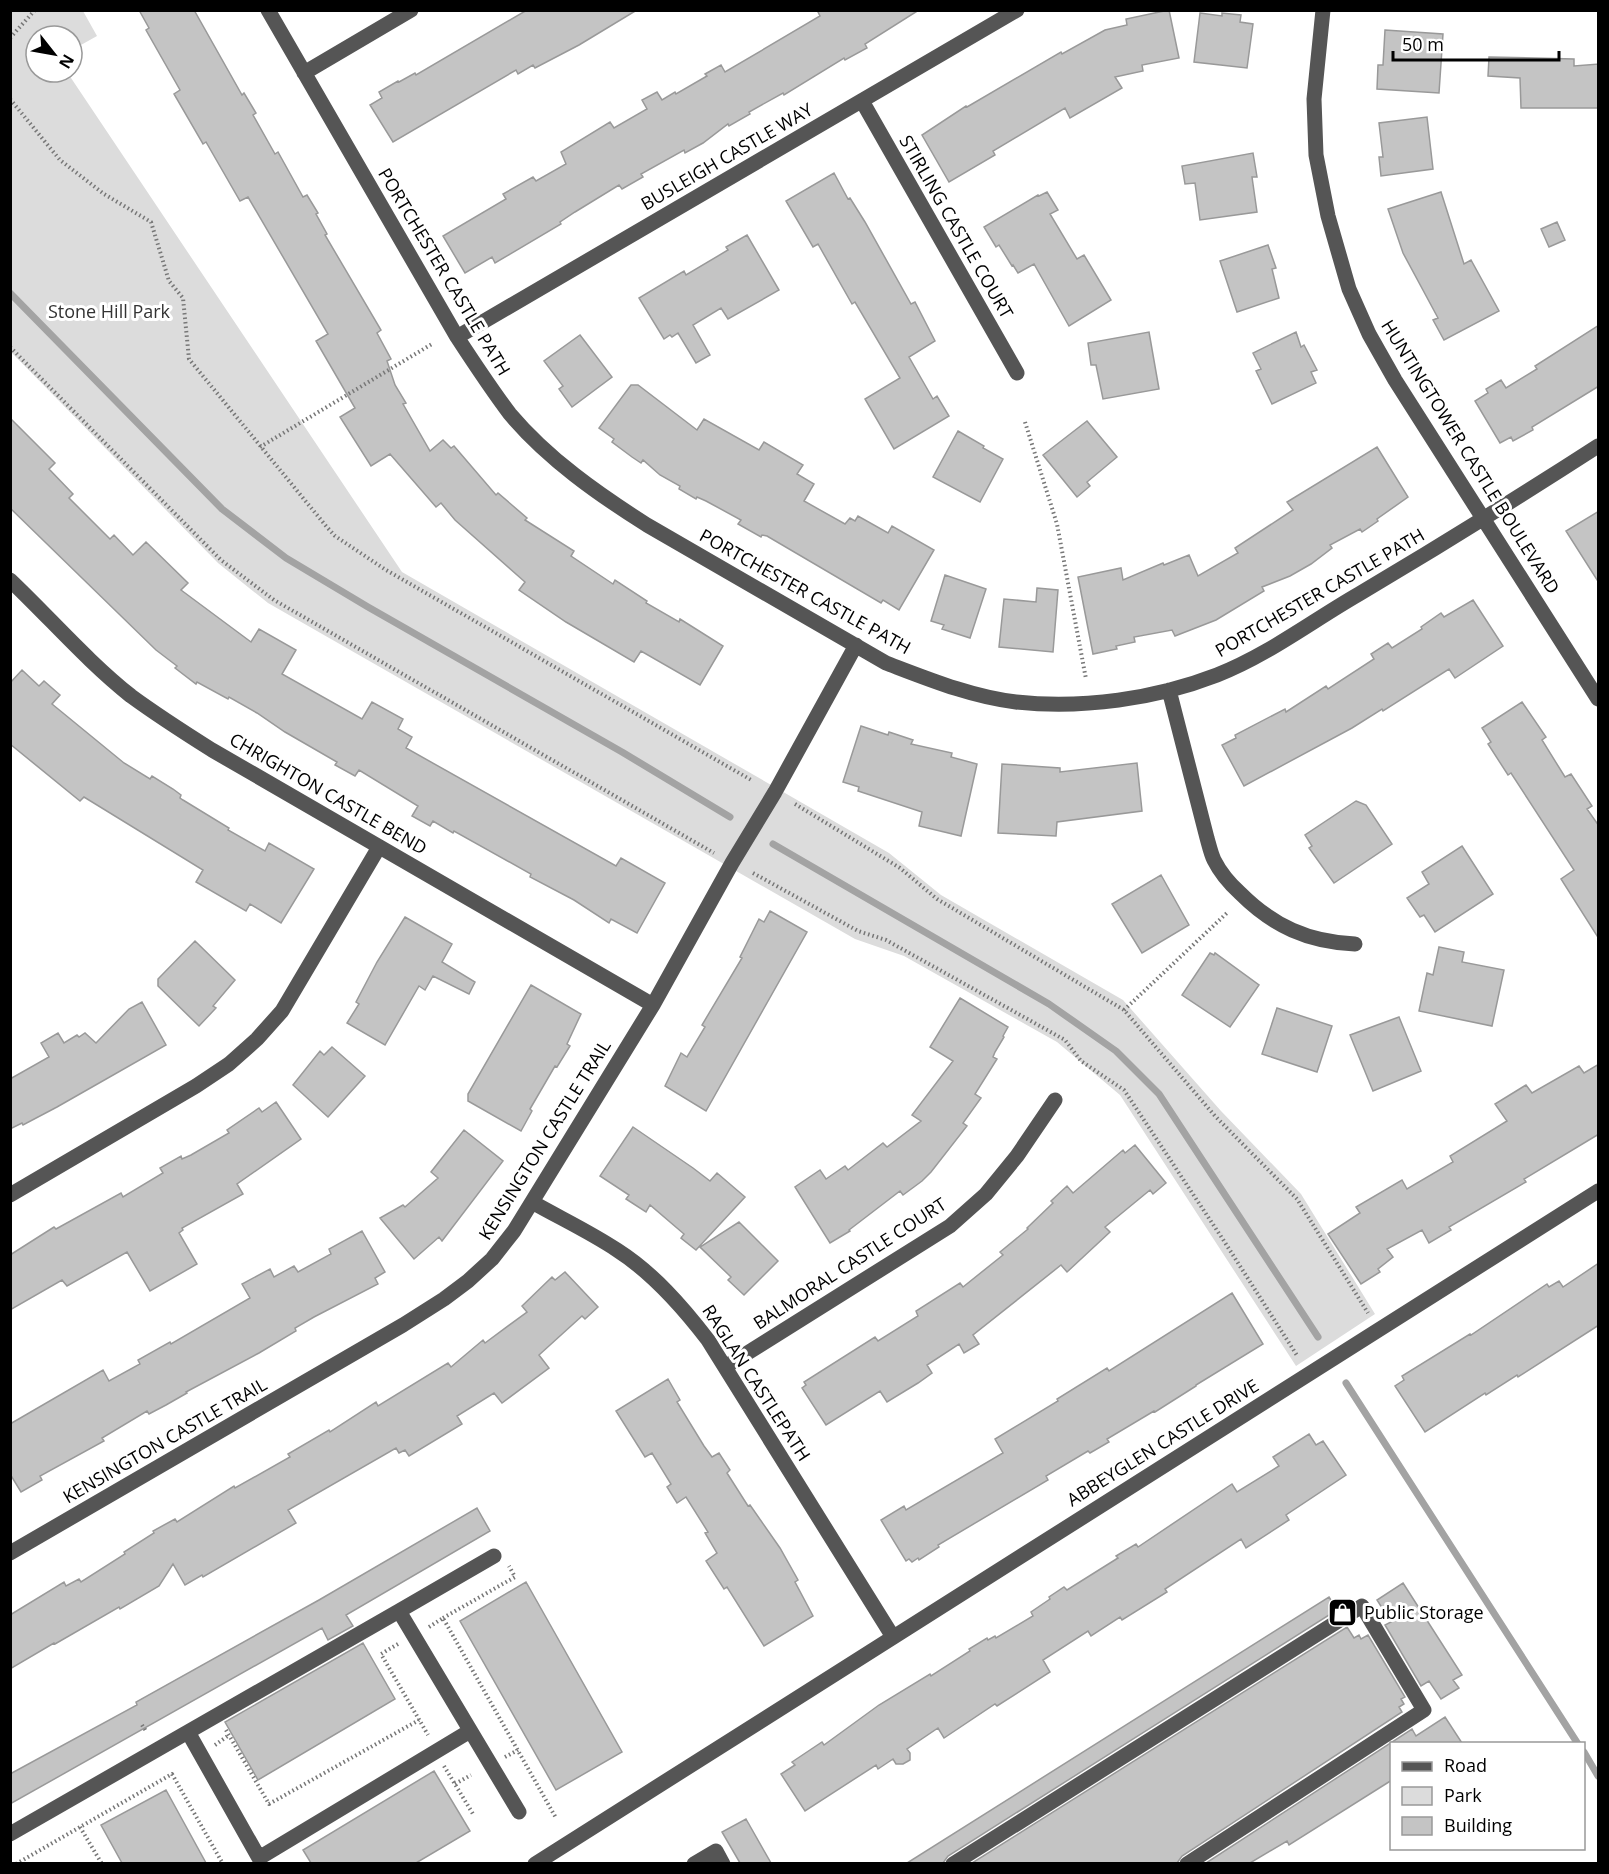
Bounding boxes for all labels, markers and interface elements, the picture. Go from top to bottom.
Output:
north arrow [24,24,84,84]
scale bar [1393,24,1560,62]
text: 50 m [1402,32,1444,56]
text: N [54,50,80,73]
street label: BUSLEIGH CASTLE WAY [636,97,818,215]
street label: STIRLING CASTLE COURT [895,131,1019,323]
street label: PORTCHESTER CASTLE PATH [373,163,516,380]
park label: Stone Hill Park [48,299,171,323]
street label: HUNTINGTOWER CASTLE BOULEVARD [1376,315,1566,598]
street label: PORTCHESTER CASTLE PATH [1210,522,1429,662]
street label: PORTCHESTER CASTLE PATH [696,523,915,659]
street label: CHRIGHTON CASTLE BEND [225,727,432,860]
street label: KENSINGTON CASTLE TRAIL [473,1035,616,1244]
street label: BALMORAL CASTLE COURT [748,1192,950,1335]
street label: RAGLAN CASTLEPATH [697,1300,816,1465]
street label: KENSINGTON CASTLE TRAIL [58,1372,271,1508]
street label: ABBEYGLEN CASTLE DRIVE [1062,1373,1263,1511]
shop icon: Public Storage [1327,1597,1359,1629]
place label: Public Storage [1364,1600,1484,1624]
legend [1390,1742,1585,1850]
text: Road [1444,1753,1487,1777]
text: Park [1444,1783,1482,1807]
text: Building [1444,1813,1512,1837]

